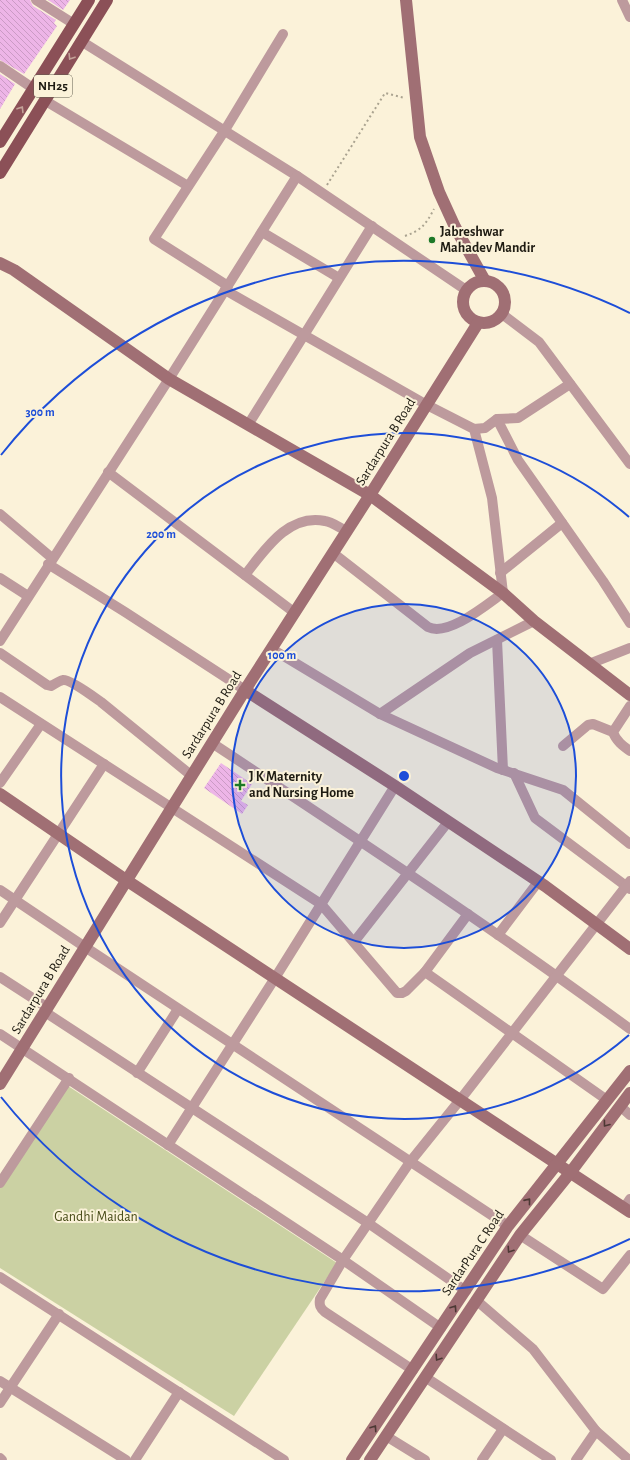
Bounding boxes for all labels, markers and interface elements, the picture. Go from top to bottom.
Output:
one-way arrow [68,53,76,60]
road number: NH25 [34,75,72,97]
one-way arrow [16,106,24,113]
place label: Jabreshwar Mahadev Mandir [440,225,535,255]
marker: Jabreshwar Mahadev Mandir [427,235,437,245]
street label: Sardarpura B Road [354,396,418,488]
text: 300 m [25,406,55,418]
text: 200 m [146,528,176,540]
text: 100 m [268,649,296,661]
street label: Sardarpura B Road [180,669,244,761]
centre of rings [397,769,411,783]
place label: J K Maternity and Nursing Home [249,770,354,800]
marker: J K Maternity and Nursing Home [234,779,246,791]
street label: Sardarpura B Road [9,943,73,1037]
one-way arrow [604,1120,611,1127]
one-way arrow [523,1198,530,1205]
street label: SardarPura C Road [439,1208,507,1298]
park label: Gandhi Maidan [54,1210,138,1224]
one-way arrow [507,1246,515,1253]
one-way arrow [450,1305,457,1312]
one-way arrow [435,1354,443,1361]
one-way arrow [369,1425,377,1432]

